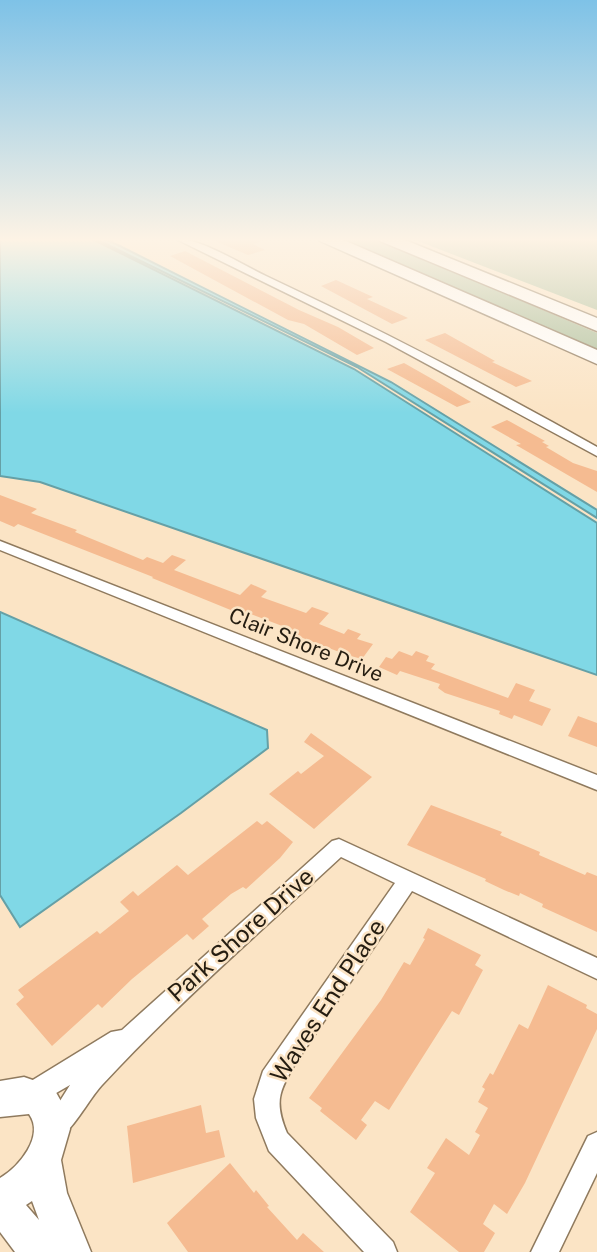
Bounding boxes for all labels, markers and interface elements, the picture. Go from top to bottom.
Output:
street label: Clair Shore Drive [225,602,387,687]
street label: Park Shore Drive [162,861,319,1007]
street label: Waves End Place [264,914,390,1087]

